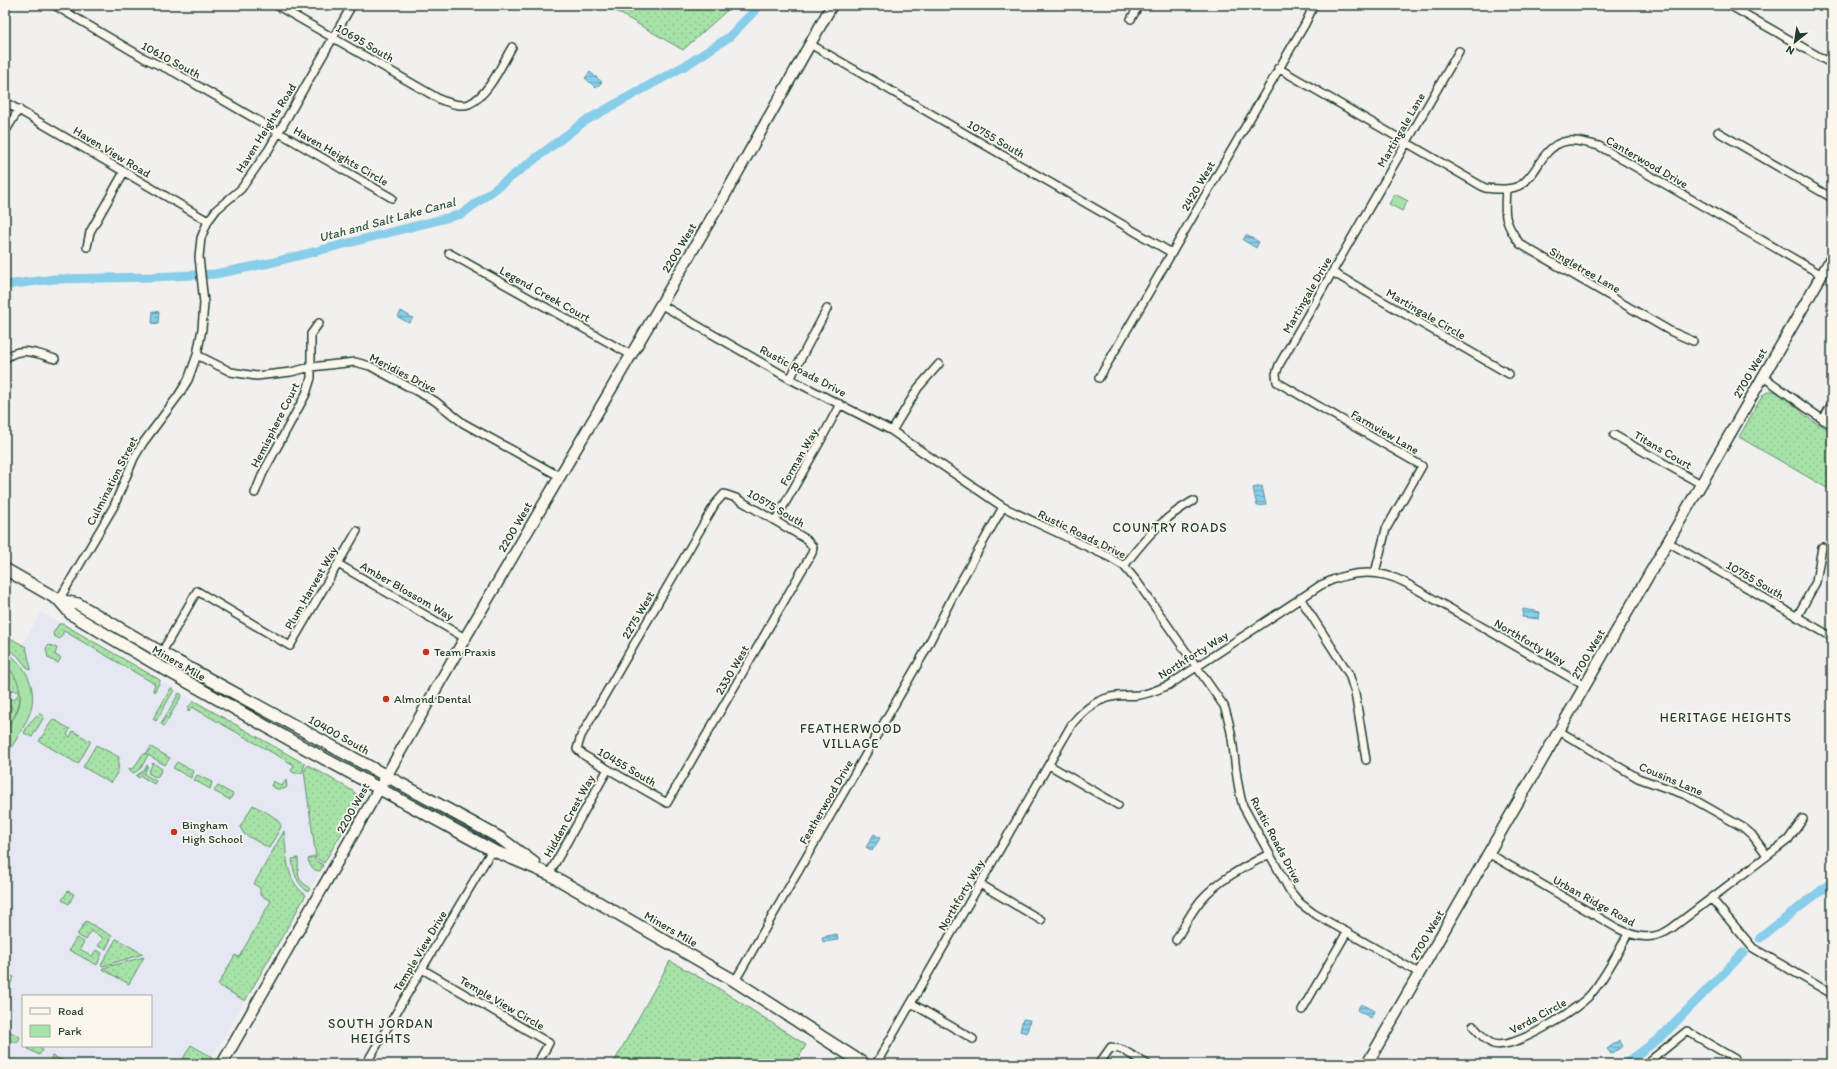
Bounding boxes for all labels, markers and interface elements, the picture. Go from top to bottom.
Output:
street label: 10695 South [333,21,397,65]
north arrow [1775,22,1815,62]
street label: 10610 South [139,39,203,81]
text: N [1784,43,1797,58]
street label: Haven Heights Road [233,80,299,175]
street label: Martingale Lane [1374,90,1428,170]
street label: 10755 South [965,117,1027,161]
street label: Haven View Road [71,123,154,181]
street label: Haven Heights Circle [291,123,391,189]
street label: Canterwood Drive [1604,133,1691,191]
street label: 2420 West [1178,158,1218,213]
water label: Utah and Salt Lake Canal [317,194,458,245]
street label: 2200 West [659,220,700,275]
street label: Singletree Lane [1547,244,1623,296]
street label: Martingale Drive [1279,254,1335,336]
street label: Legend Creek Court [497,263,593,325]
street label: Martingale Circle [1384,286,1468,343]
street label: Rustic Roads Drive [757,342,849,400]
street label: 2700 West [1730,345,1770,400]
street label: Meridies Drive [367,350,439,396]
street label: Hemisphere Court [247,380,303,470]
street label: Farmview Lane [1349,407,1422,457]
street label: Forman Way [777,426,821,488]
street label: Titans Court [1632,428,1695,472]
street label: Culmination Street [83,434,141,528]
street label: 10575 South [745,486,807,530]
street label: 2200 West [495,499,535,555]
street label: Rustic Roads Drive [1036,507,1128,561]
district label: COUNTRY ROADS [1112,520,1228,535]
street label: Plum Harvest Way [282,544,341,632]
street label: Amber Blossom Way [358,558,457,624]
street label: 10755 South [1724,558,1786,602]
street label: 2275 West [619,588,658,641]
street label: Northforty Way [1492,616,1568,668]
street label: 2700 West [1568,626,1608,681]
street label: Northforty Way [1155,628,1231,682]
street label: Miners Mile [150,642,208,684]
street label: 2330 West [712,642,752,697]
place label: Team Praxis [434,645,496,659]
marker: Team Praxis [421,647,431,657]
place label: Almond Dental [394,692,472,706]
marker: Almond Dental [381,694,391,704]
district label: HERITAGE HEIGHTS [1660,710,1792,725]
street label: 10400 South [306,712,372,758]
district label: FEATHERWOOD VILLAGE [800,721,902,751]
street label: 10455 South [595,745,659,789]
street label: Featherwood Drive [796,757,856,847]
street label: Cousins Lane [1637,759,1705,799]
street label: Hidden Crest Way [540,772,598,860]
street label: 2200 West [333,780,373,836]
street label: Rustic Roads Drive [1247,794,1305,886]
place label: Bingham High School [182,818,243,846]
marker: Bingham High School [169,827,179,837]
street label: Northforty Way [935,857,987,933]
street label: Urban Ridge Road [1550,873,1638,930]
street label: 2700 West [1407,907,1447,962]
street label: Temple View Drive [390,908,450,994]
street label: Miners Mile [642,908,700,950]
street label: Temple View Circle [457,973,547,1033]
legend [22,995,152,1047]
street label: Verda Circle [1507,995,1569,1037]
text: Road [58,1004,84,1018]
district label: SOUTH JORDAN HEIGHTS [328,1016,434,1046]
text: Park [58,1024,82,1038]

